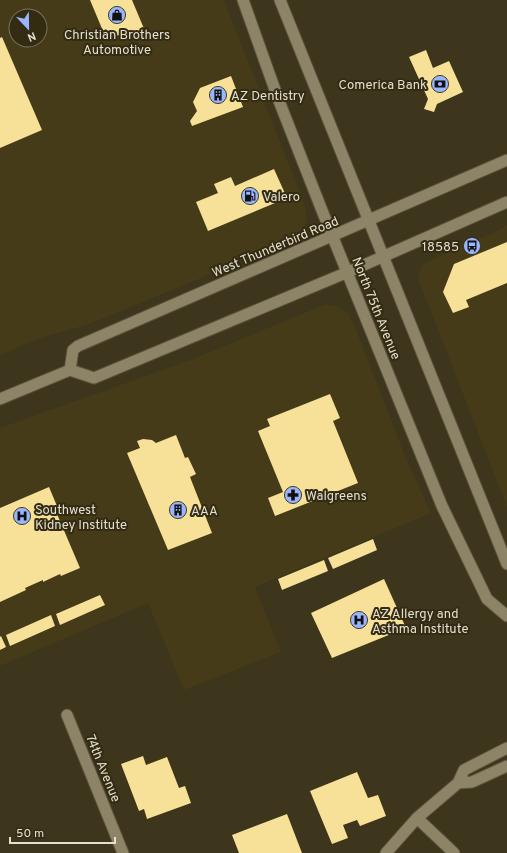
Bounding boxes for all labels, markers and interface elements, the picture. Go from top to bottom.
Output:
shop icon: Christian Brothers Automotive [107,5,127,25]
north arrow [8,8,48,48]
text: N [25,28,38,44]
place label: Christian Brothers Automotive [64,28,170,59]
bank icon: Comerica Bank [430,74,450,94]
place label: Comerica Bank [339,78,427,94]
building icon: AZ Dentistry [208,85,228,105]
place label: AZ Dentistry [231,89,305,105]
fuel station icon: Valero [240,186,260,206]
place label: Valero [263,190,300,206]
street label: West Thunderbird Road [210,214,341,282]
bus stop icon: 18585 [462,236,482,256]
place label: 18585 [422,240,459,256]
street label: North 75th Avenue [347,255,403,362]
pharmacy icon: Walgreens [283,485,303,505]
place label: Walgreens [306,489,367,505]
building icon: AAA [168,500,188,520]
place label: Southwest Kidney Institute [35,503,127,534]
place label: AAA [191,504,218,520]
hospital icon: Southwest Kidney Institute [12,506,32,526]
place label: AZ Allergy and Asthma Institute [372,607,468,638]
hospital icon: AZ Allergy and Asthma Institute [349,610,369,630]
street label: 74th Avenue [81,733,123,805]
scale bar [10,819,115,845]
text: 50 m [16,826,44,842]

